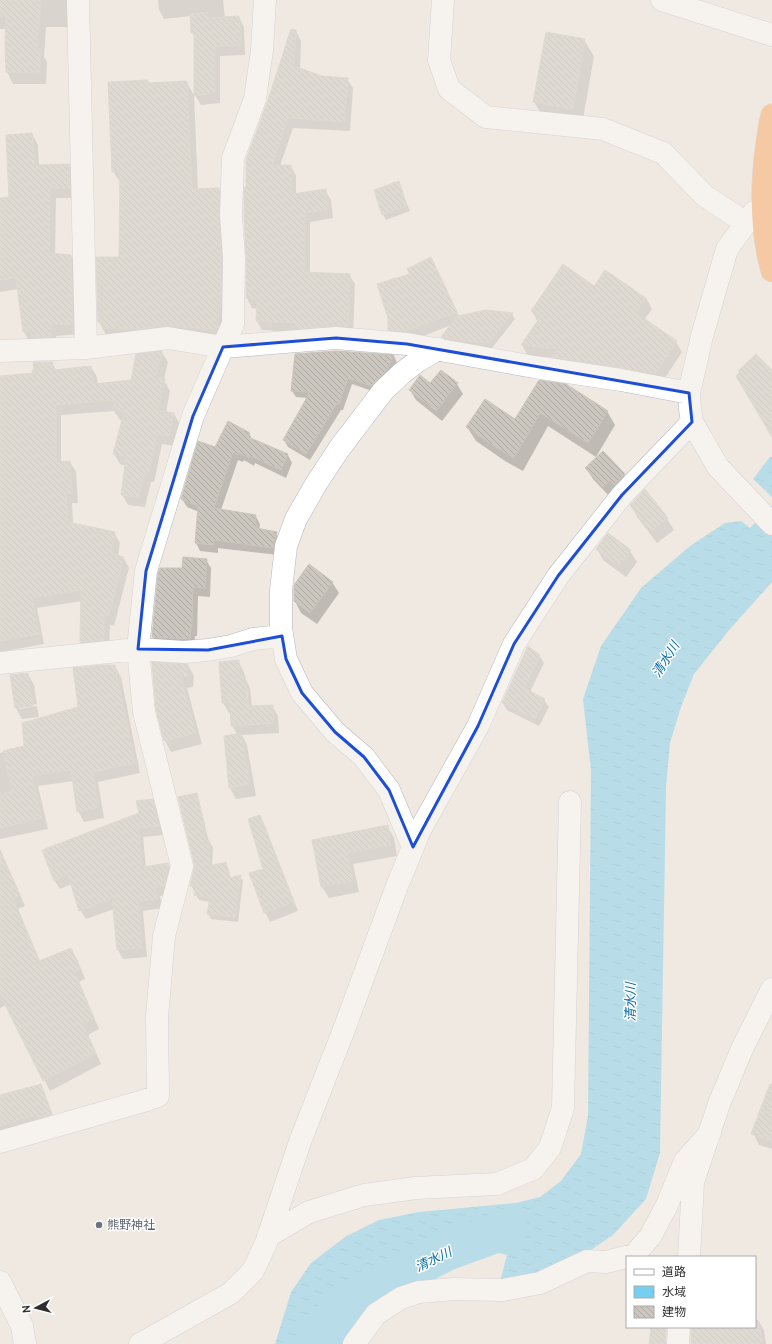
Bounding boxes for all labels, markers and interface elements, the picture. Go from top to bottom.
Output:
water label: 清水川 [648,637,683,680]
water label: 清水川 [622,981,638,1022]
place label: 熊野神社 [107,1217,155,1232]
marker: 熊野神社 [94,1220,104,1230]
water label: 清水川 [412,1242,456,1275]
legend [626,1256,756,1328]
text: 道路 [662,1264,686,1279]
text: 水域 [662,1284,686,1299]
north arrow [16,1288,56,1328]
text: 建物 [662,1304,686,1319]
text: N [19,1305,33,1314]

